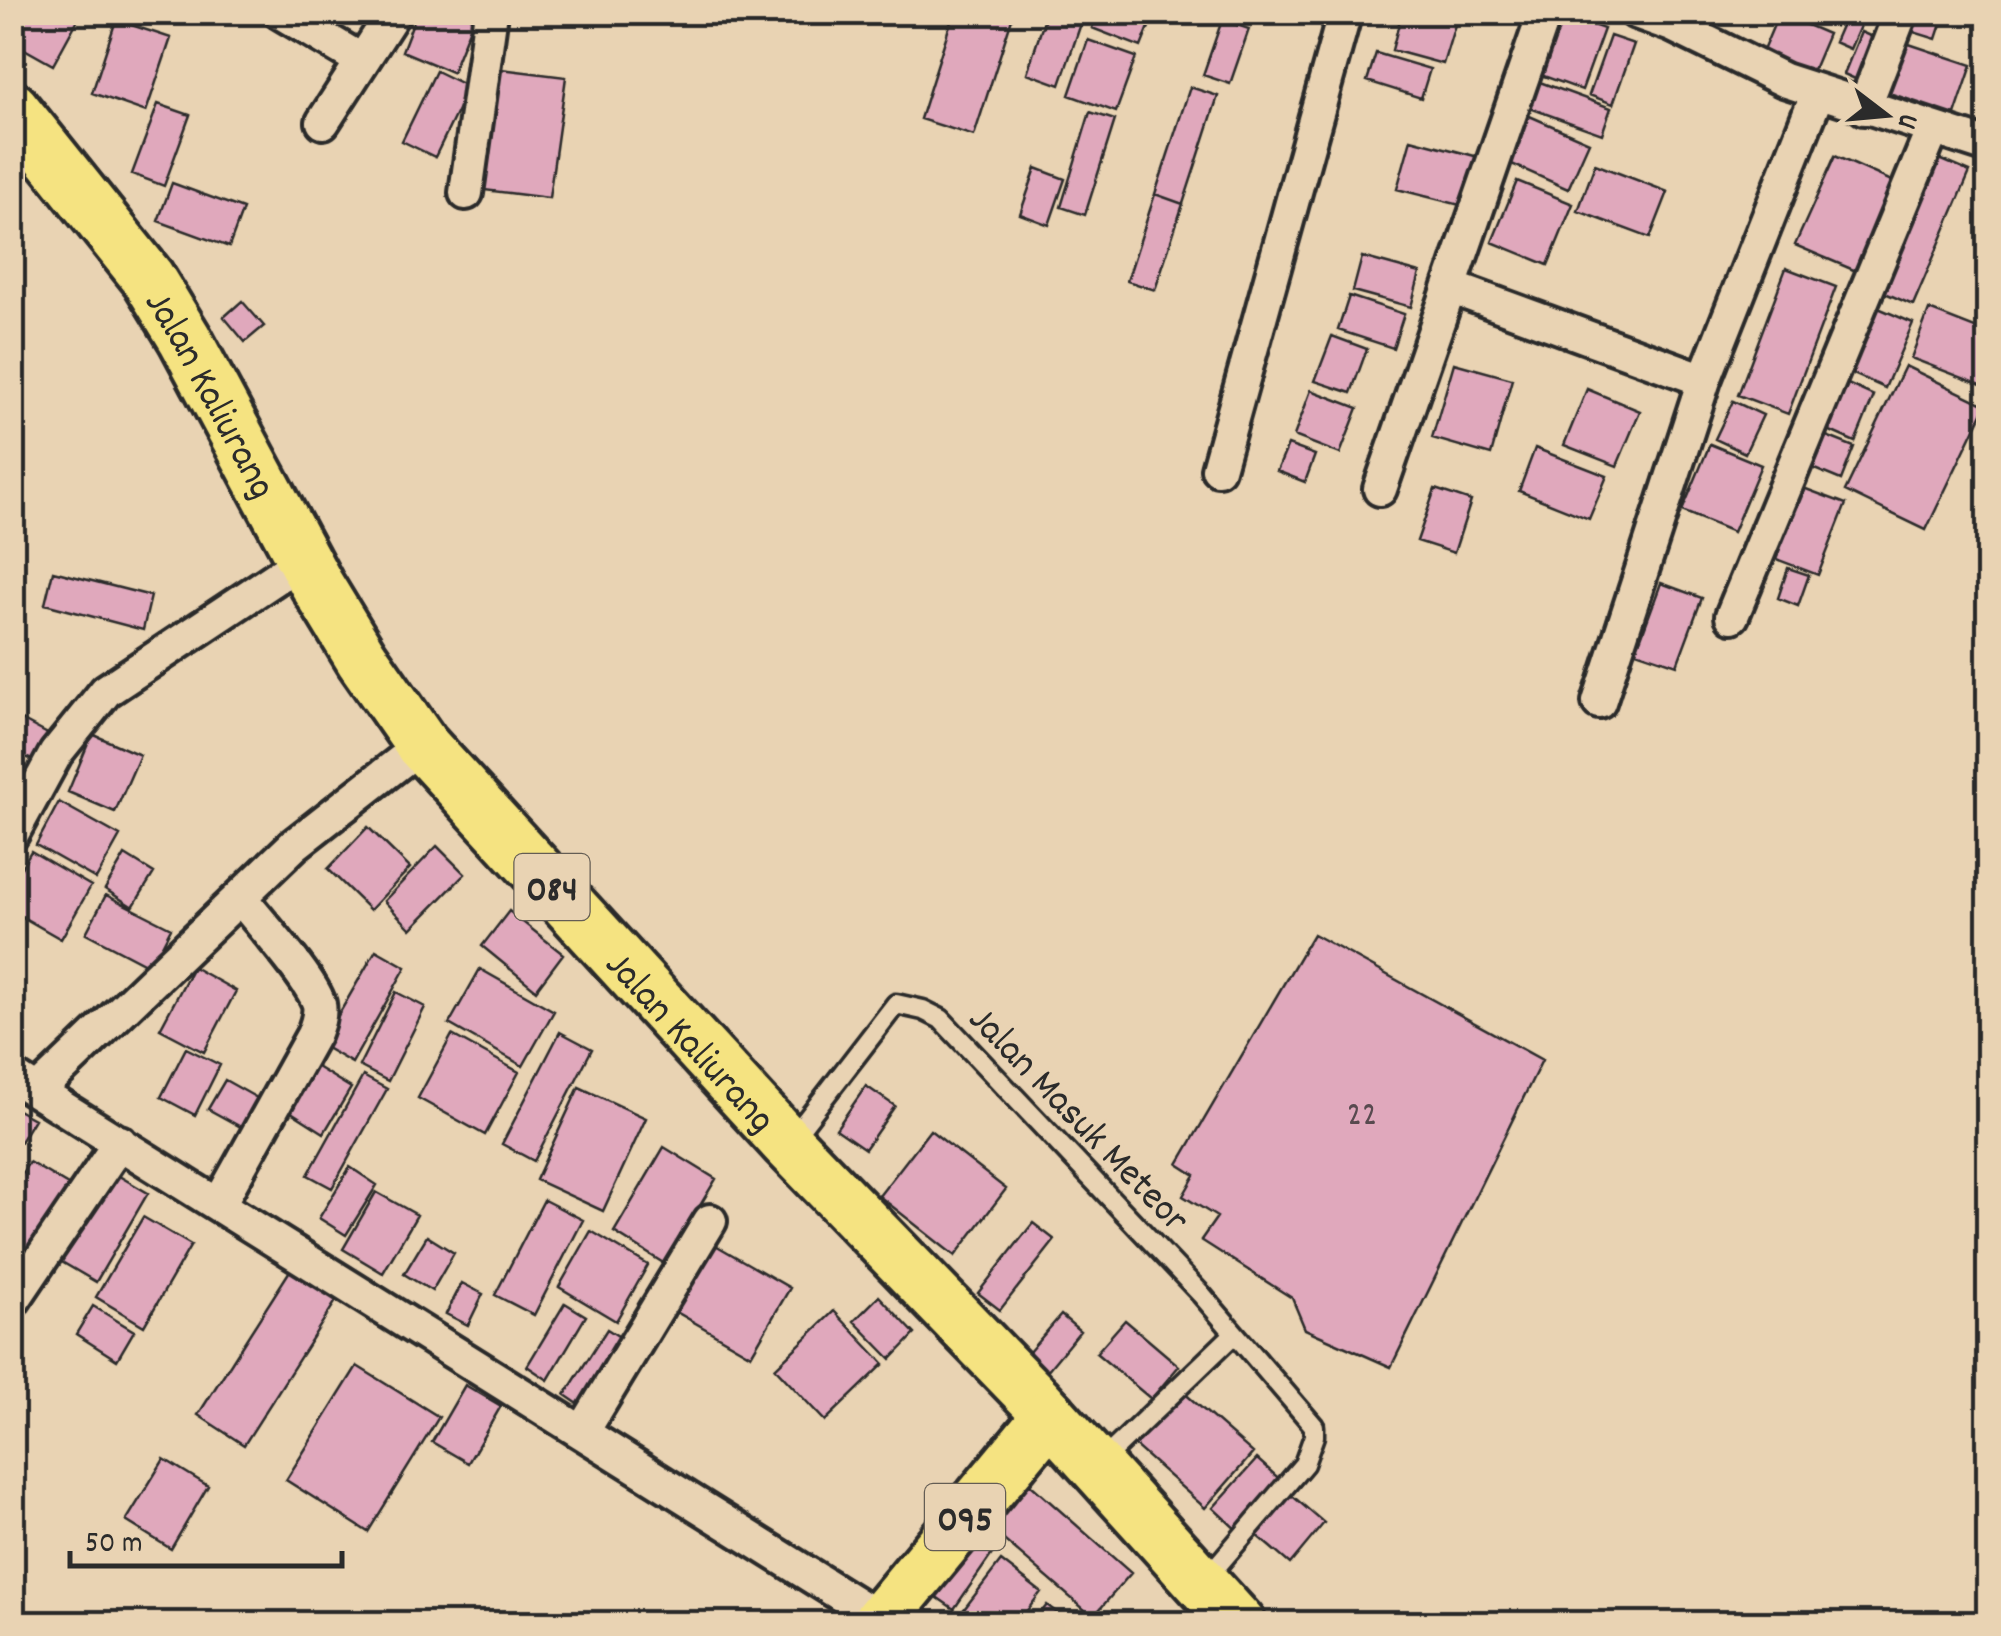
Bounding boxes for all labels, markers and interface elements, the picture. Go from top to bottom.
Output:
north arrow [1836,65,1936,165]
text: U [1884,109,1926,133]
street label: Jalan Kaliurang [127,281,288,511]
road number: 084 [514,854,590,920]
street label: Jalan Kaliurang [589,940,787,1148]
street label: Jalan Masuk Meteor [953,995,1200,1248]
house number: 22 [1347,1092,1377,1142]
road number: 095 [925,1484,1005,1550]
scale bar [70,1506,342,1568]
text: 50 m [85,1524,143,1567]

